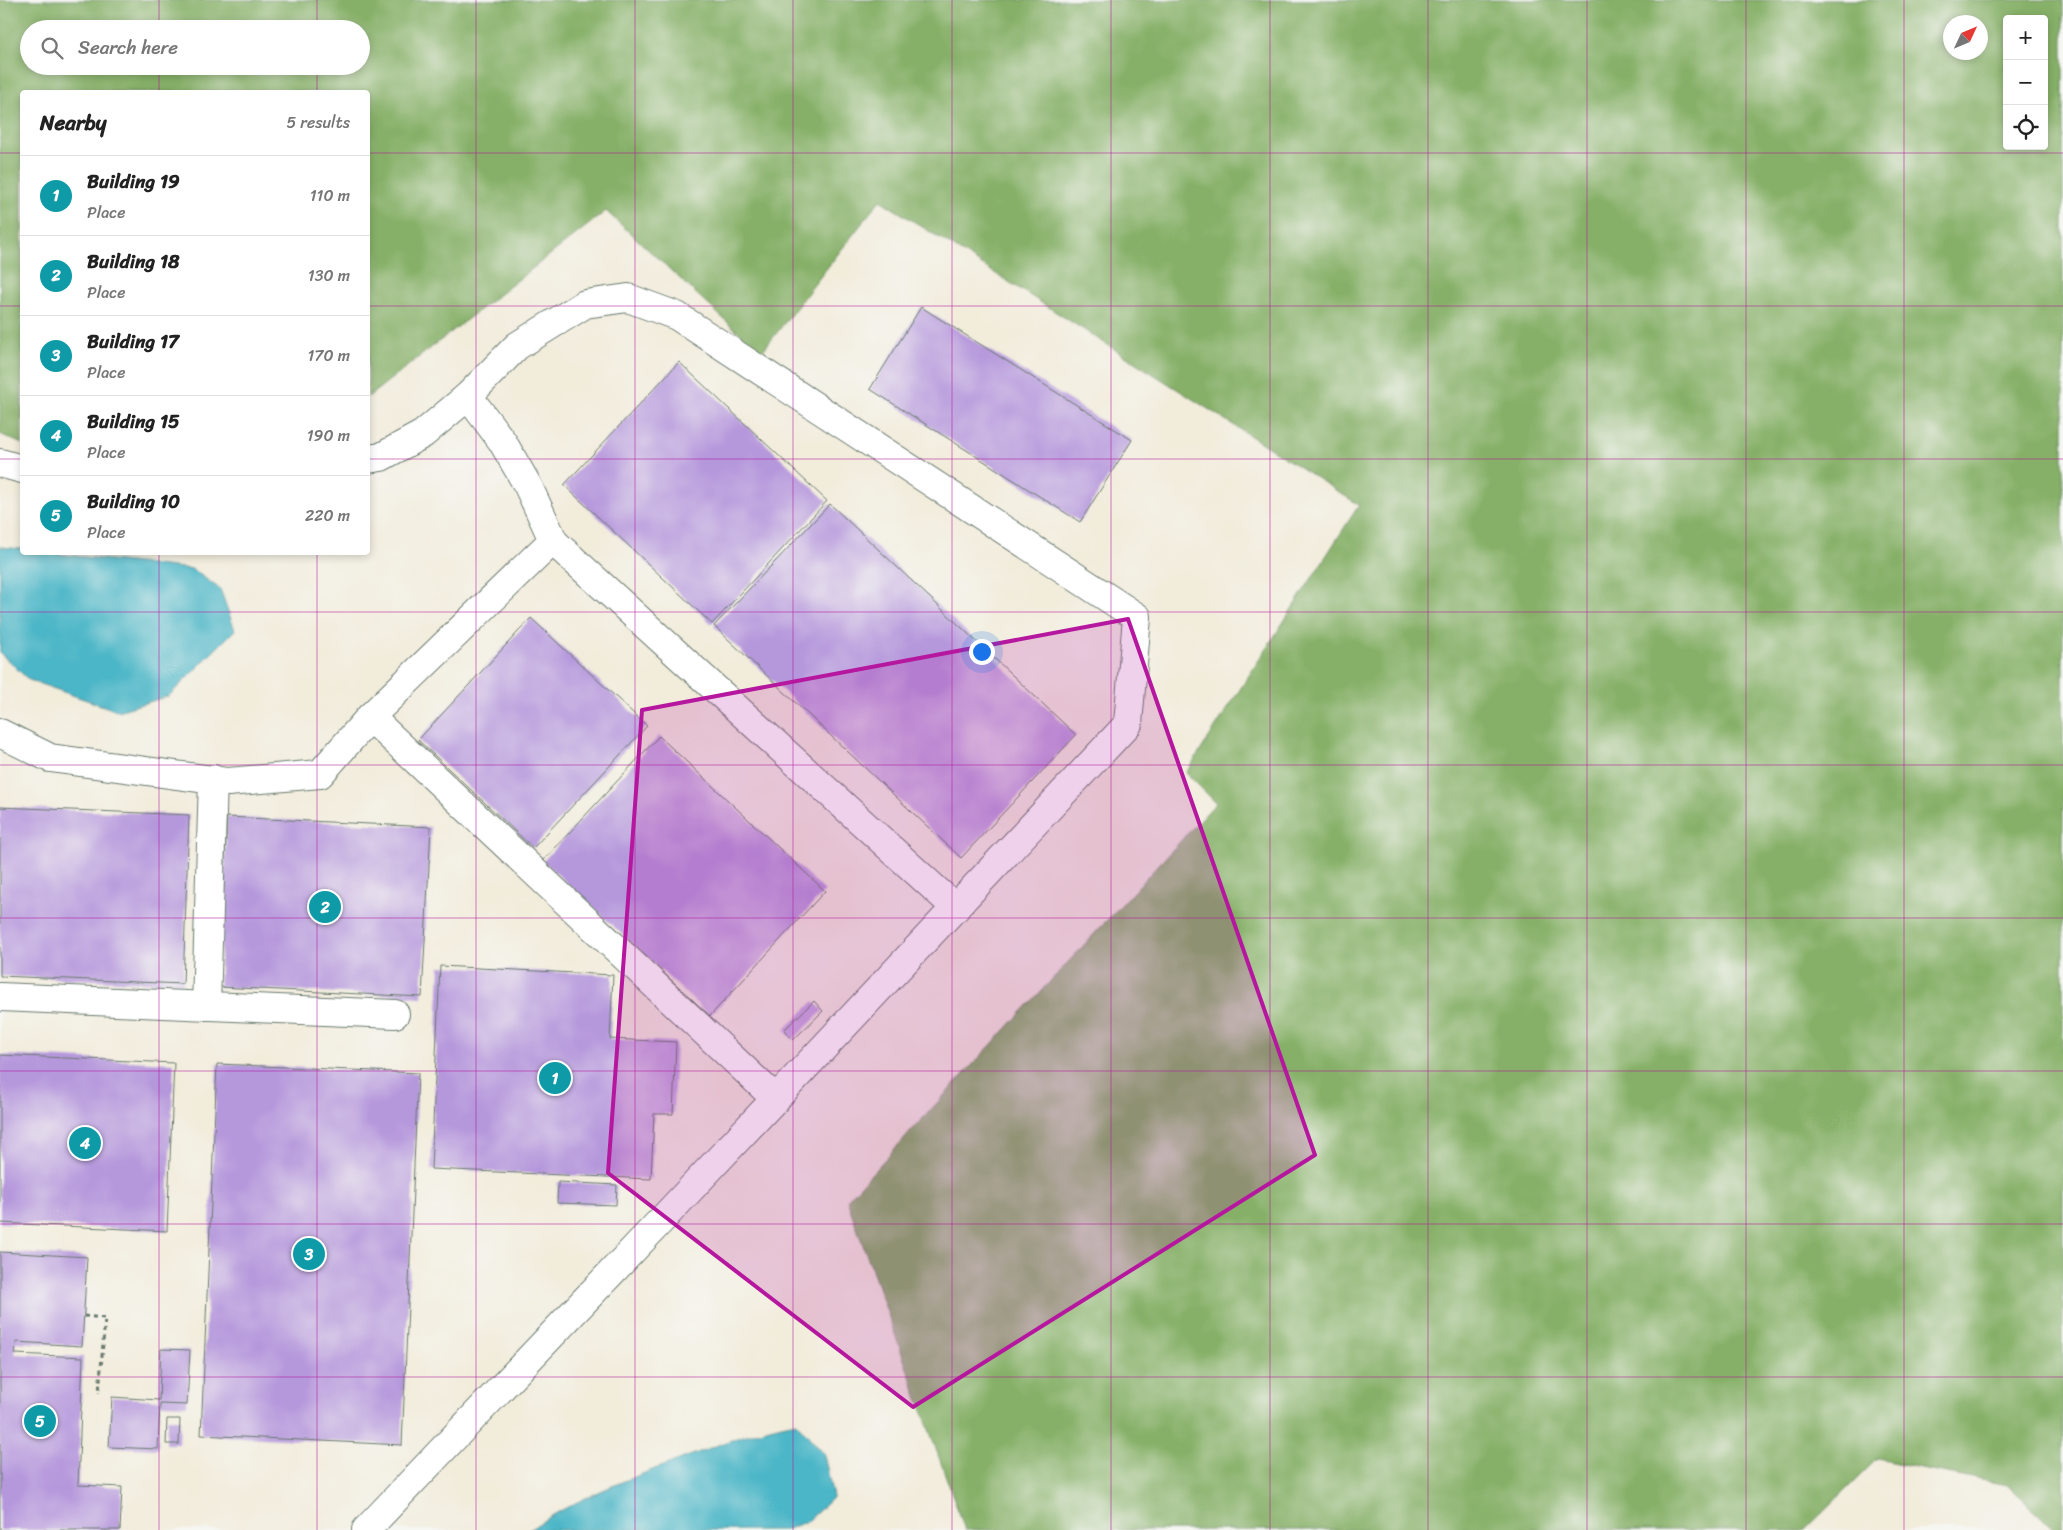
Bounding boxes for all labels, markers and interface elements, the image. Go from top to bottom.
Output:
north arrow [1943,15,1988,60]
map controls [2003,15,2048,150]
button: + [2003,15,2048,60]
search box [20,20,370,75]
text: Search here [78,31,178,64]
icon: search [38,34,66,62]
button: − [2003,60,2048,105]
text: Nearby [40,104,106,142]
button: locate [2003,105,2048,150]
text: 5 results [286,108,350,137]
text: Building 19 [87,165,180,198]
text: 1 [53,181,59,210]
text: 110 m [310,181,350,210]
text: Place [87,198,126,227]
text: Building 18 [87,245,180,278]
text: 2 [51,261,61,290]
text: 130 m [308,261,350,290]
text: Place [87,278,126,307]
text: Building 17 [87,325,179,358]
text: 3 [52,341,60,370]
text: 170 m [307,341,350,370]
text: Place [87,358,126,387]
text: Building 15 [87,405,180,438]
text: 4 [51,421,61,450]
text: 190 m [307,421,350,450]
text: Place [87,438,126,467]
text: Building 10 [87,485,180,518]
text: 5 [51,501,61,530]
text: 220 m [305,501,350,530]
text: Place [87,518,126,547]
your location [969,639,995,665]
pin: 2 [309,888,341,926]
pin: 1 [539,1059,571,1097]
pin: 4 [69,1124,101,1162]
pin: 3 [293,1235,325,1273]
pin: 5 [24,1402,56,1440]

